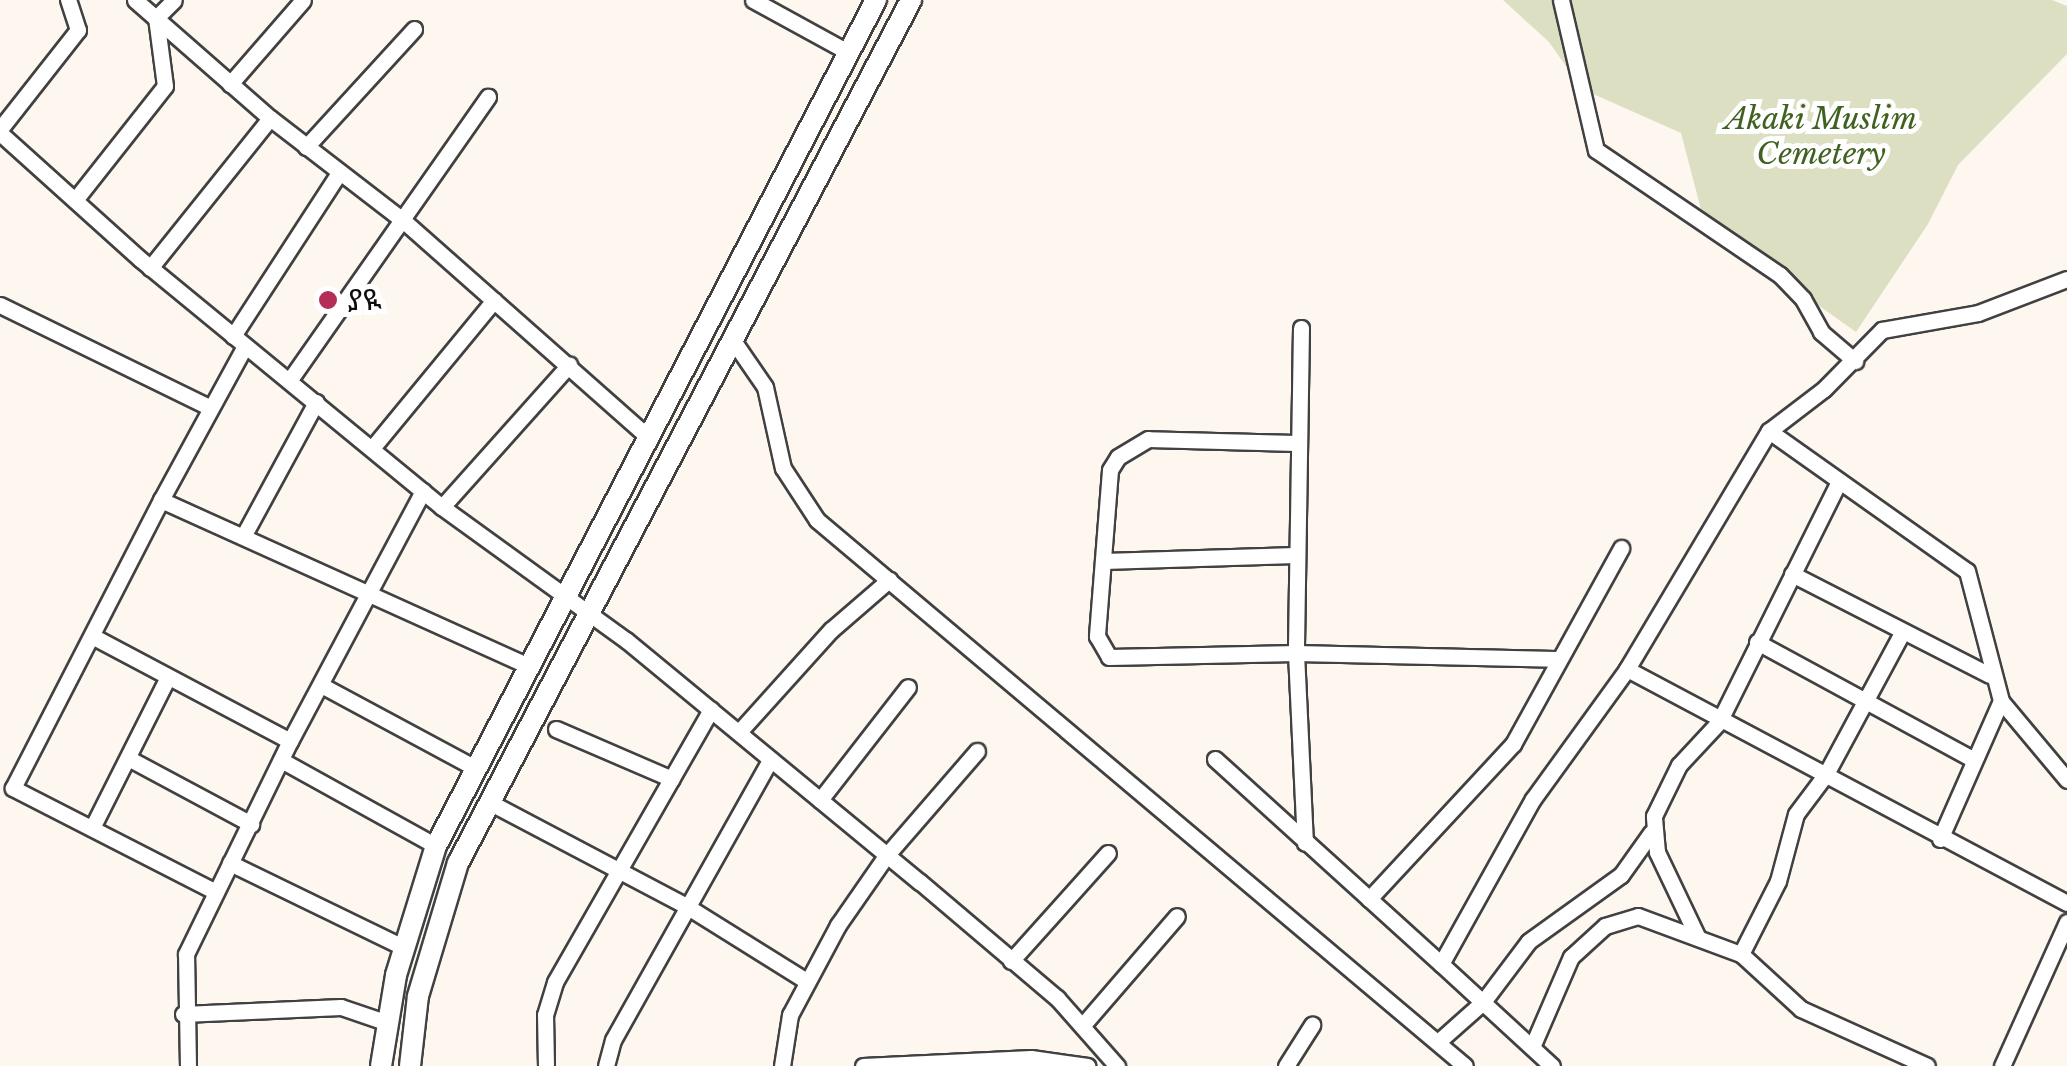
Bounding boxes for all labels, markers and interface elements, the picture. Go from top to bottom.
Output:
park label: Akaki Muslim Cemetery [1725,101,1917,172]
place label: ያዪ [348,282,382,318]
marker: ያዪ [317,289,339,311]

